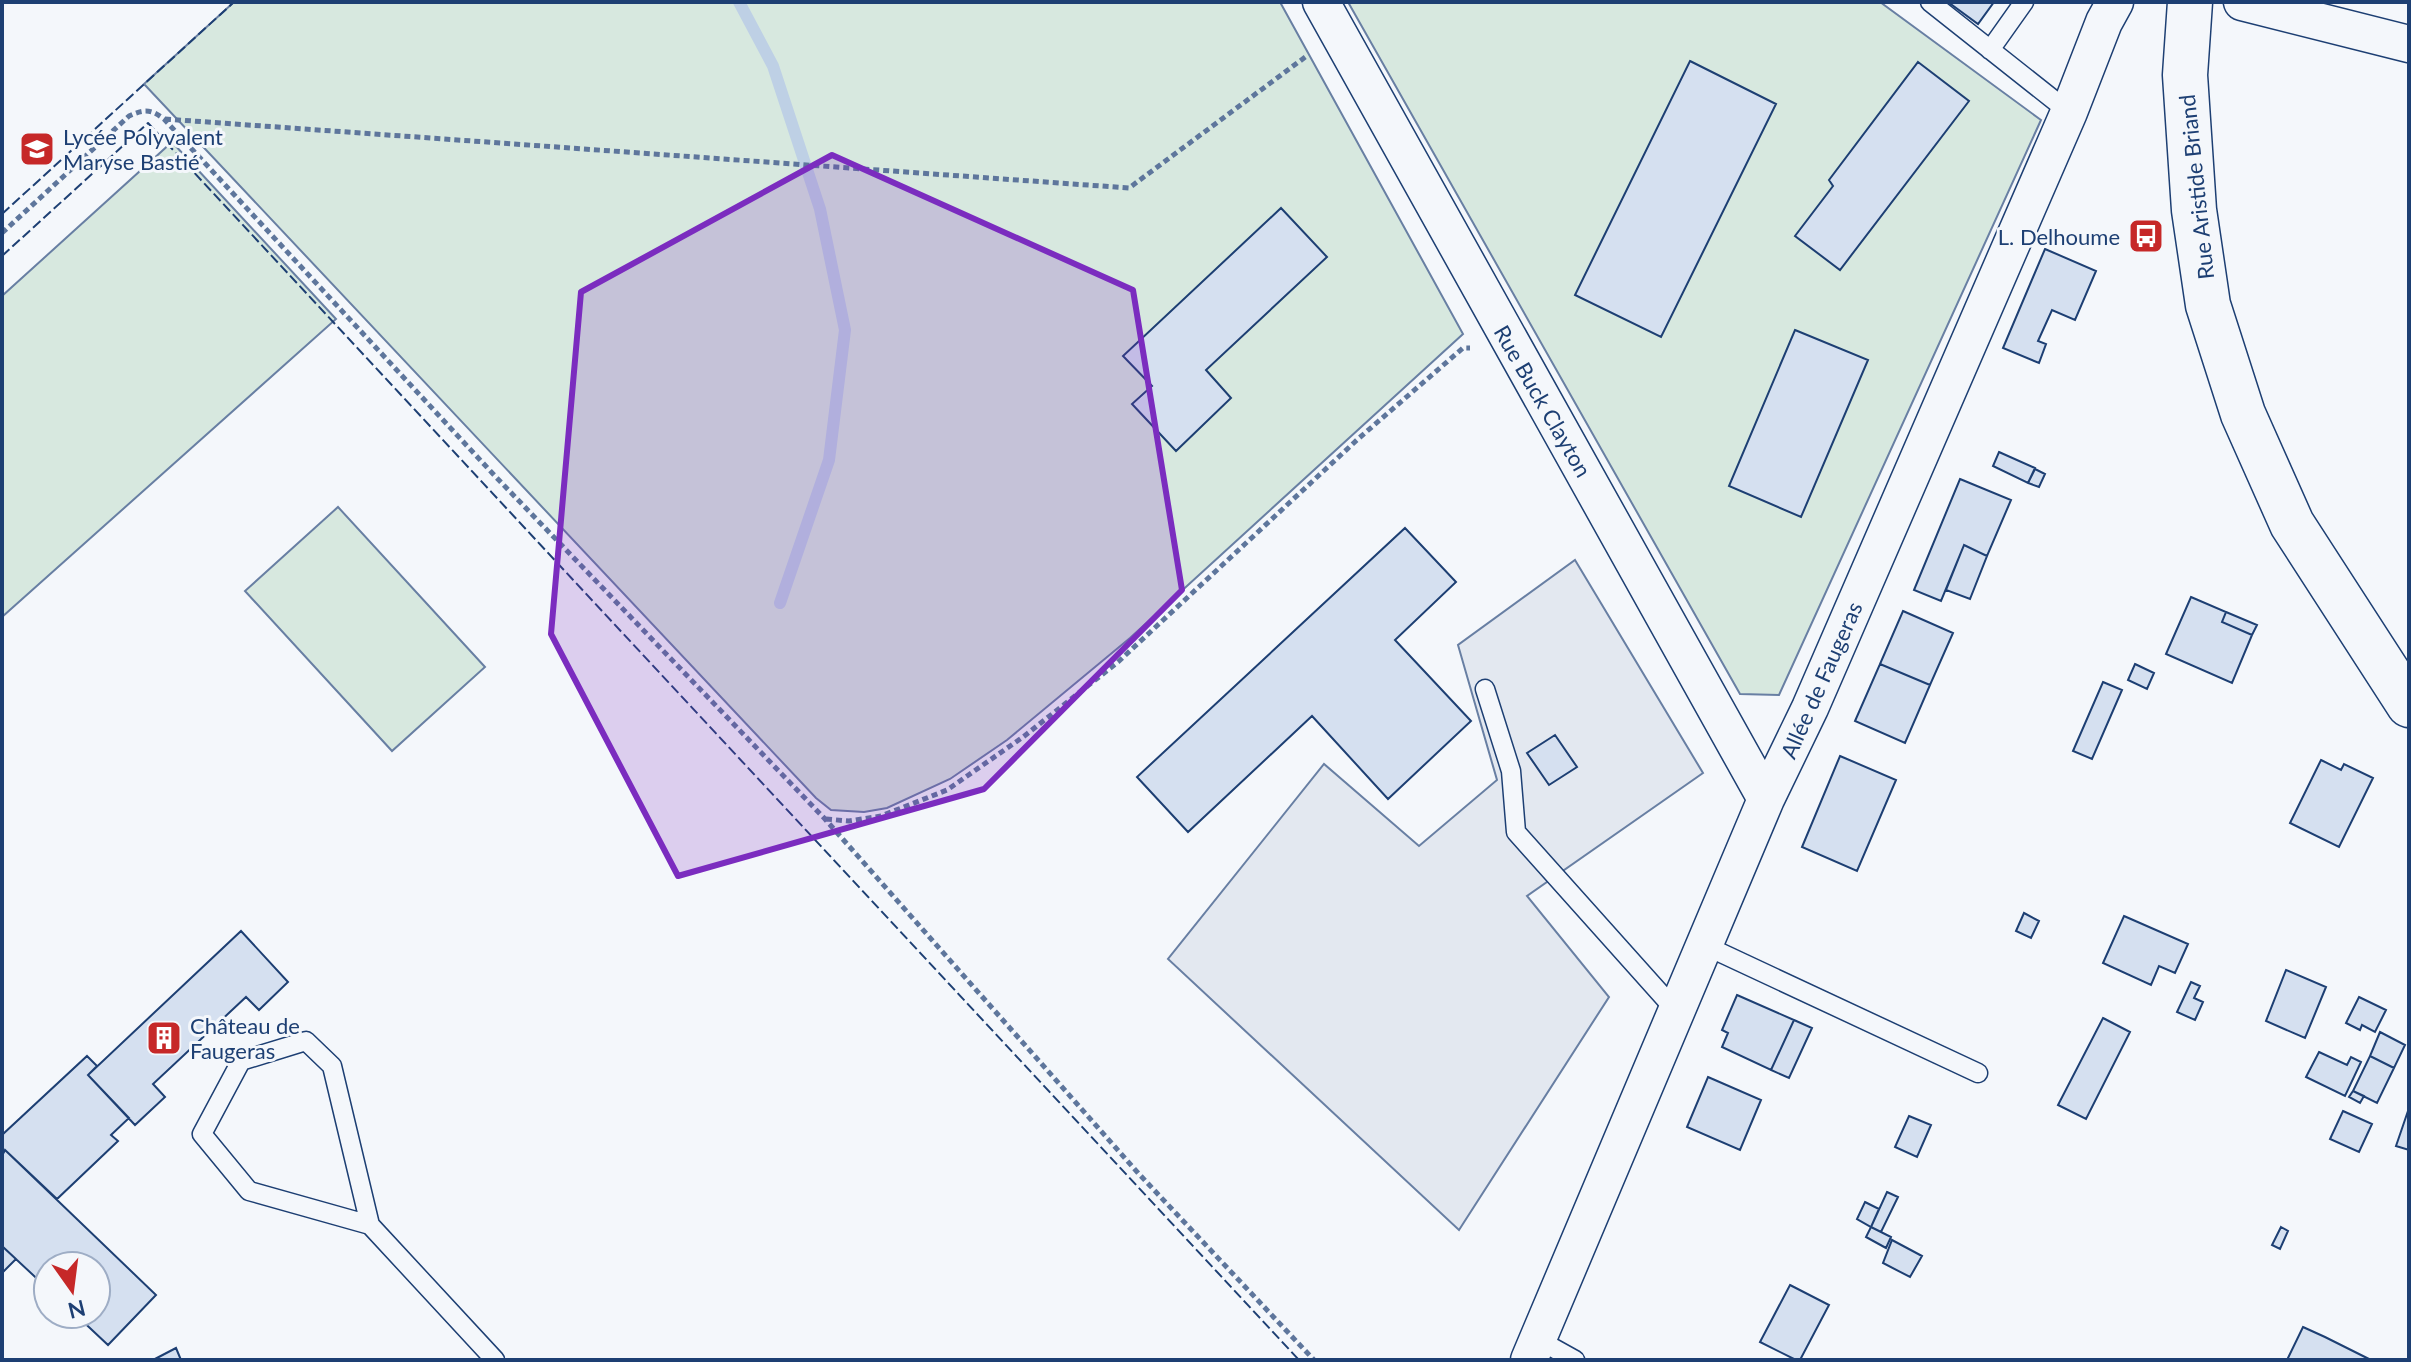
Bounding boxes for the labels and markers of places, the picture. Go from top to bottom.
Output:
place label: Lycée Polyvalent Maryse Bastié [63,123,223,175]
school or university icon: Lycée Polyvalent Maryse Bastié [18,130,56,168]
bus stop icon: L. Delhoume [2127,217,2165,255]
place label: L. Delhoume [1998,223,2120,250]
place label: Château de Faugeras [190,1012,300,1064]
building icon: Château de Faugeras [145,1019,183,1057]

